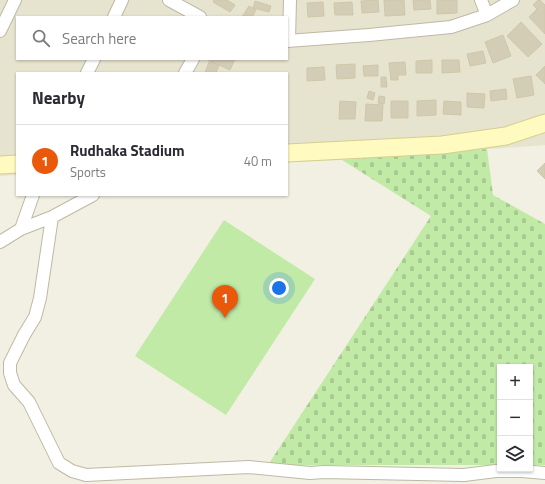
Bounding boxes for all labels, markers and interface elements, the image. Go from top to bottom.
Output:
search box [16,16,288,60]
icon: search [30,27,52,49]
text: Search here [62,27,136,50]
text: Nearby [32,85,85,111]
text: Rudhaka Stadium [70,139,185,162]
text: 1 [41,151,49,171]
text: 40 m [244,151,272,171]
text: Sports [70,162,106,182]
your location [269,278,289,298]
pin: 1 [212,285,238,318]
map controls [497,364,533,472]
button: + [497,364,533,400]
button: − [497,400,533,436]
button: layers [497,436,533,472]

